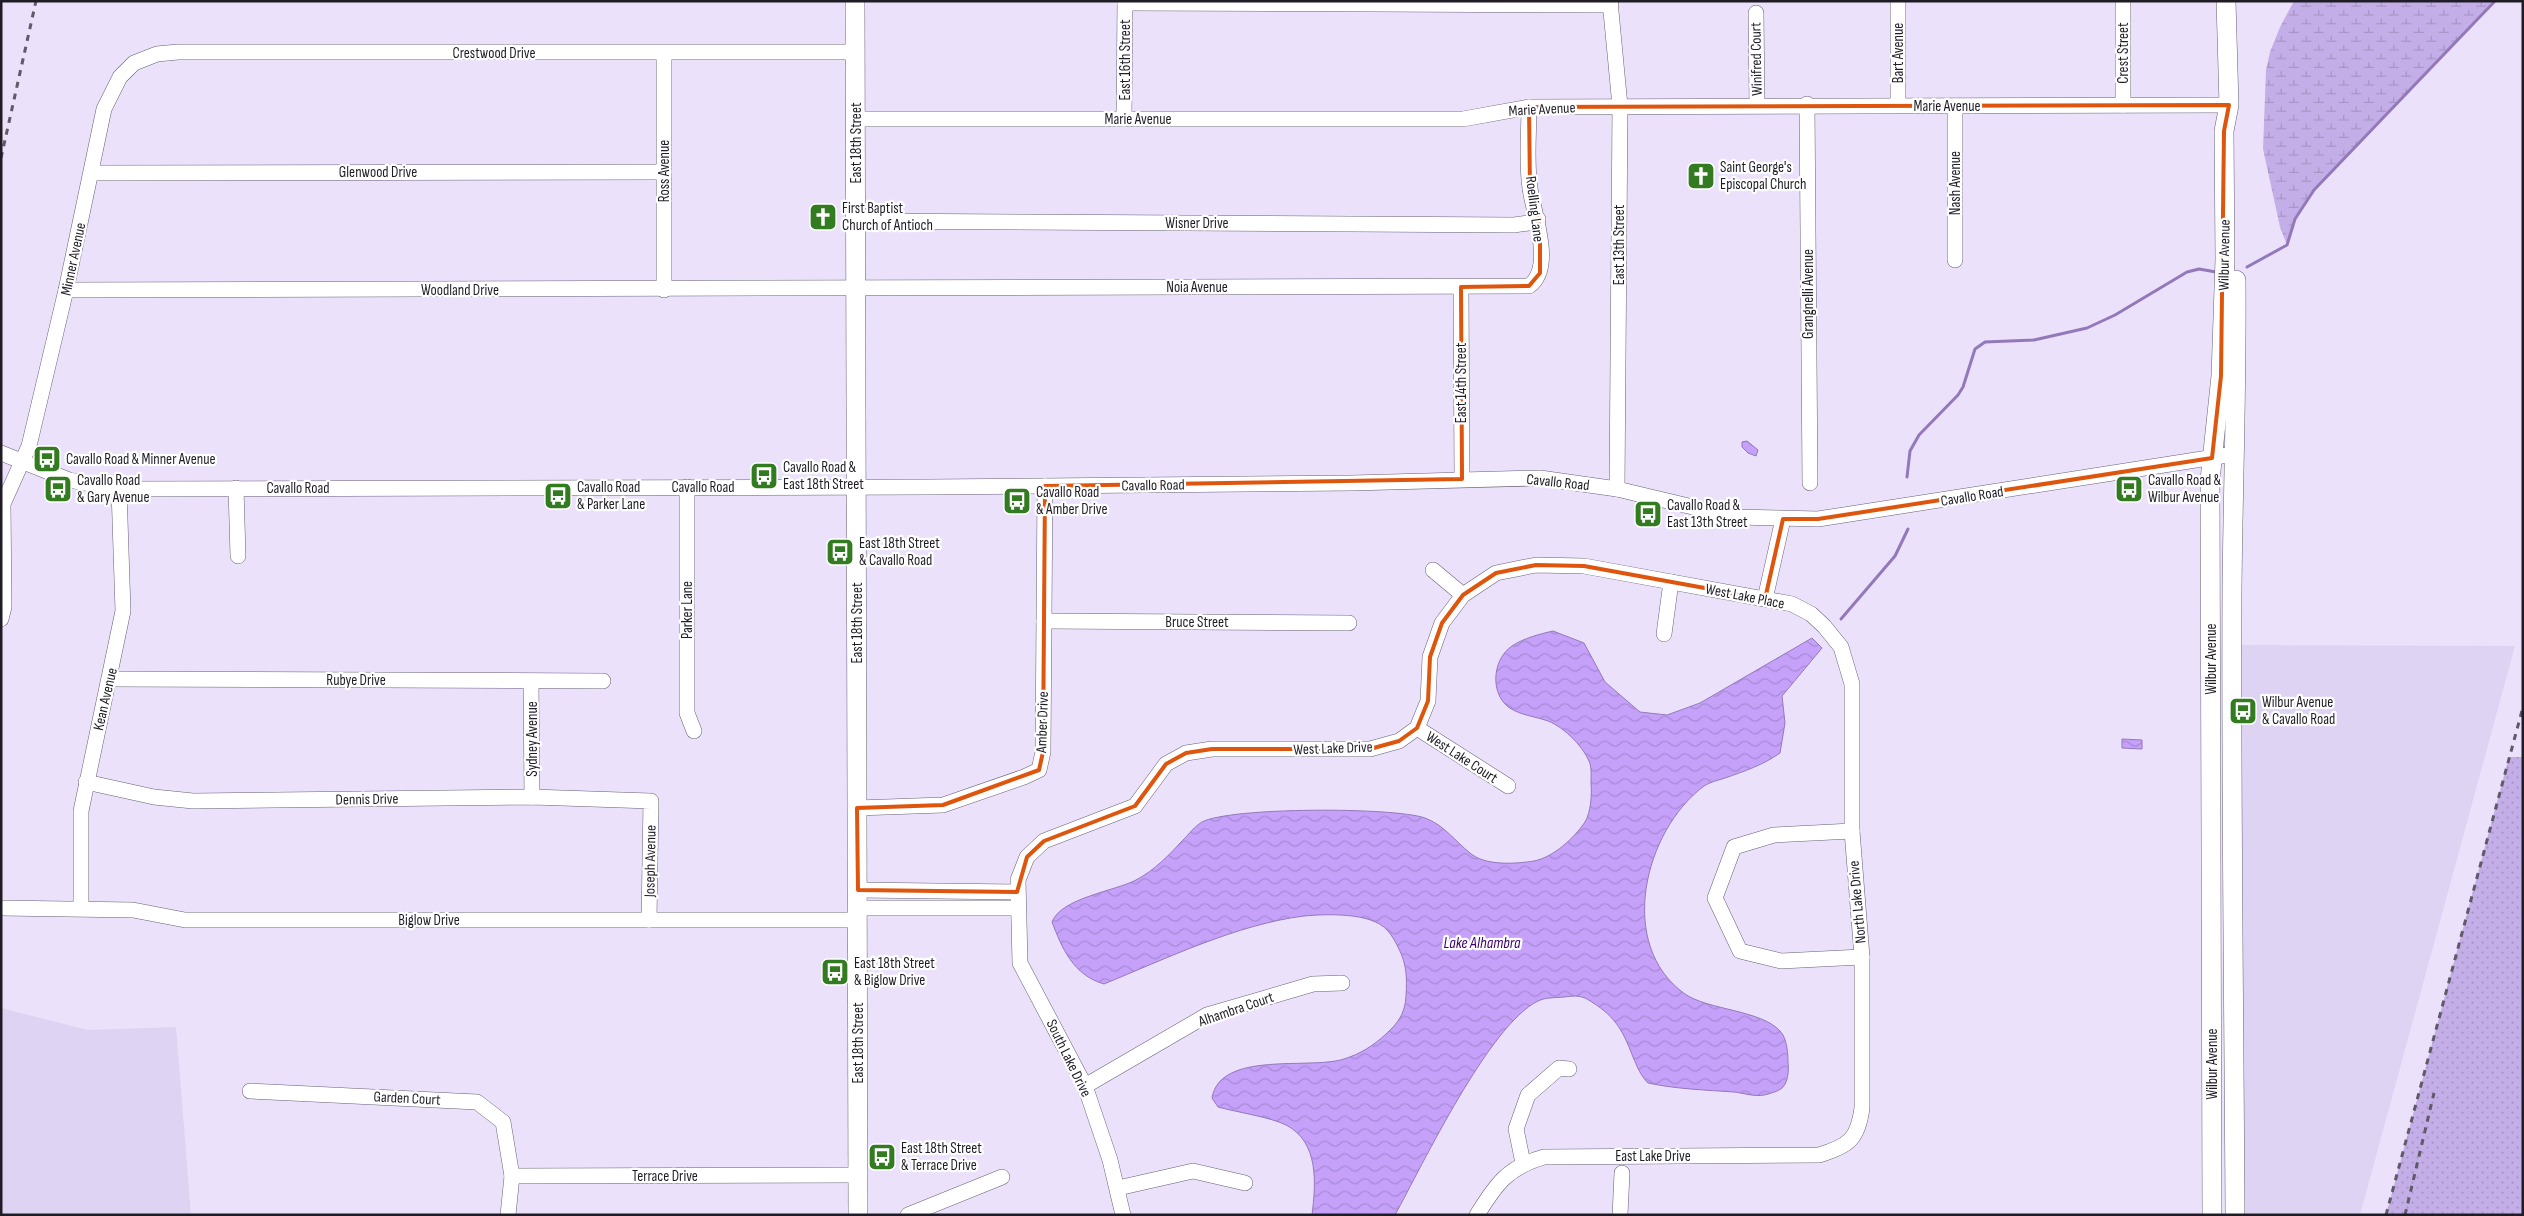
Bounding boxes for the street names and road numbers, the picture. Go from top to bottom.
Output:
street label: East 16th Street [1116,19,1135,100]
street label: Winifred Court [1746,22,1767,96]
street label: Crest Street [2114,22,2133,84]
street label: Bart Avenue [1889,23,1908,83]
street label: Crestwood Drive [453,44,535,63]
street label: Marie Avenue [1914,97,1980,116]
street label: Marie Avenue [1508,98,1576,121]
street label: East 18th Street [847,102,866,183]
street label: Marie Avenue [1105,110,1171,129]
street label: Ross Avenue [655,140,674,202]
street label: Nash Avenue [1946,151,1965,215]
street label: Glenwood Drive [339,163,417,182]
street label: Roelling Lane [1521,175,1548,243]
street label: East 13th Street [1610,204,1629,285]
street label: Wisner Drive [1165,214,1229,233]
street label: Wilbur Avenue [2214,219,2235,291]
street label: Minner Avenue [57,221,90,297]
street label: Grangnelli Avenue [1799,249,1818,339]
street label: Noia Avenue [1166,278,1228,297]
street label: Woodland Drive [421,281,499,300]
street label: East 14th Street [1452,342,1471,423]
street label: Cavallo Road [1526,470,1590,495]
street label: Cavallo Road [1121,475,1185,496]
street label: Cavallo Road [671,478,735,497]
street label: Cavallo Road [266,479,330,498]
street label: Cavallo Road [1939,482,2005,511]
street label: West Lake Place [1704,580,1786,613]
street label: Parker Lane [678,581,697,639]
street label: East 18th Street [848,582,867,663]
street label: Bruce Street [1165,613,1229,632]
street label: Wilbur Avenue [2202,623,2221,695]
street label: Kean Avenue [89,666,122,732]
street label: Rubye Drive [326,671,386,690]
street label: Amber Drive [1032,691,1053,754]
street label: Sydney Avenue [523,701,542,777]
street label: West Lake Court [1422,727,1502,788]
street label: West Lake Drive [1293,738,1373,759]
street label: Dennis Drive [335,789,399,810]
street label: Joseph Avenue [640,825,661,898]
street label: North Lake Drive [1844,860,1871,944]
street label: Biglow Drive [398,911,460,930]
street label: Alhambra Court [1195,988,1277,1032]
street label: East 18th Street [849,1002,868,1083]
street label: South Lake Drive [1042,1016,1095,1100]
street label: Wilbur Avenue [2203,1028,2222,1100]
street label: Garden Court [373,1087,441,1110]
street label: East Lake Drive [1615,1147,1691,1166]
street label: Terrace Drive [632,1167,698,1186]

